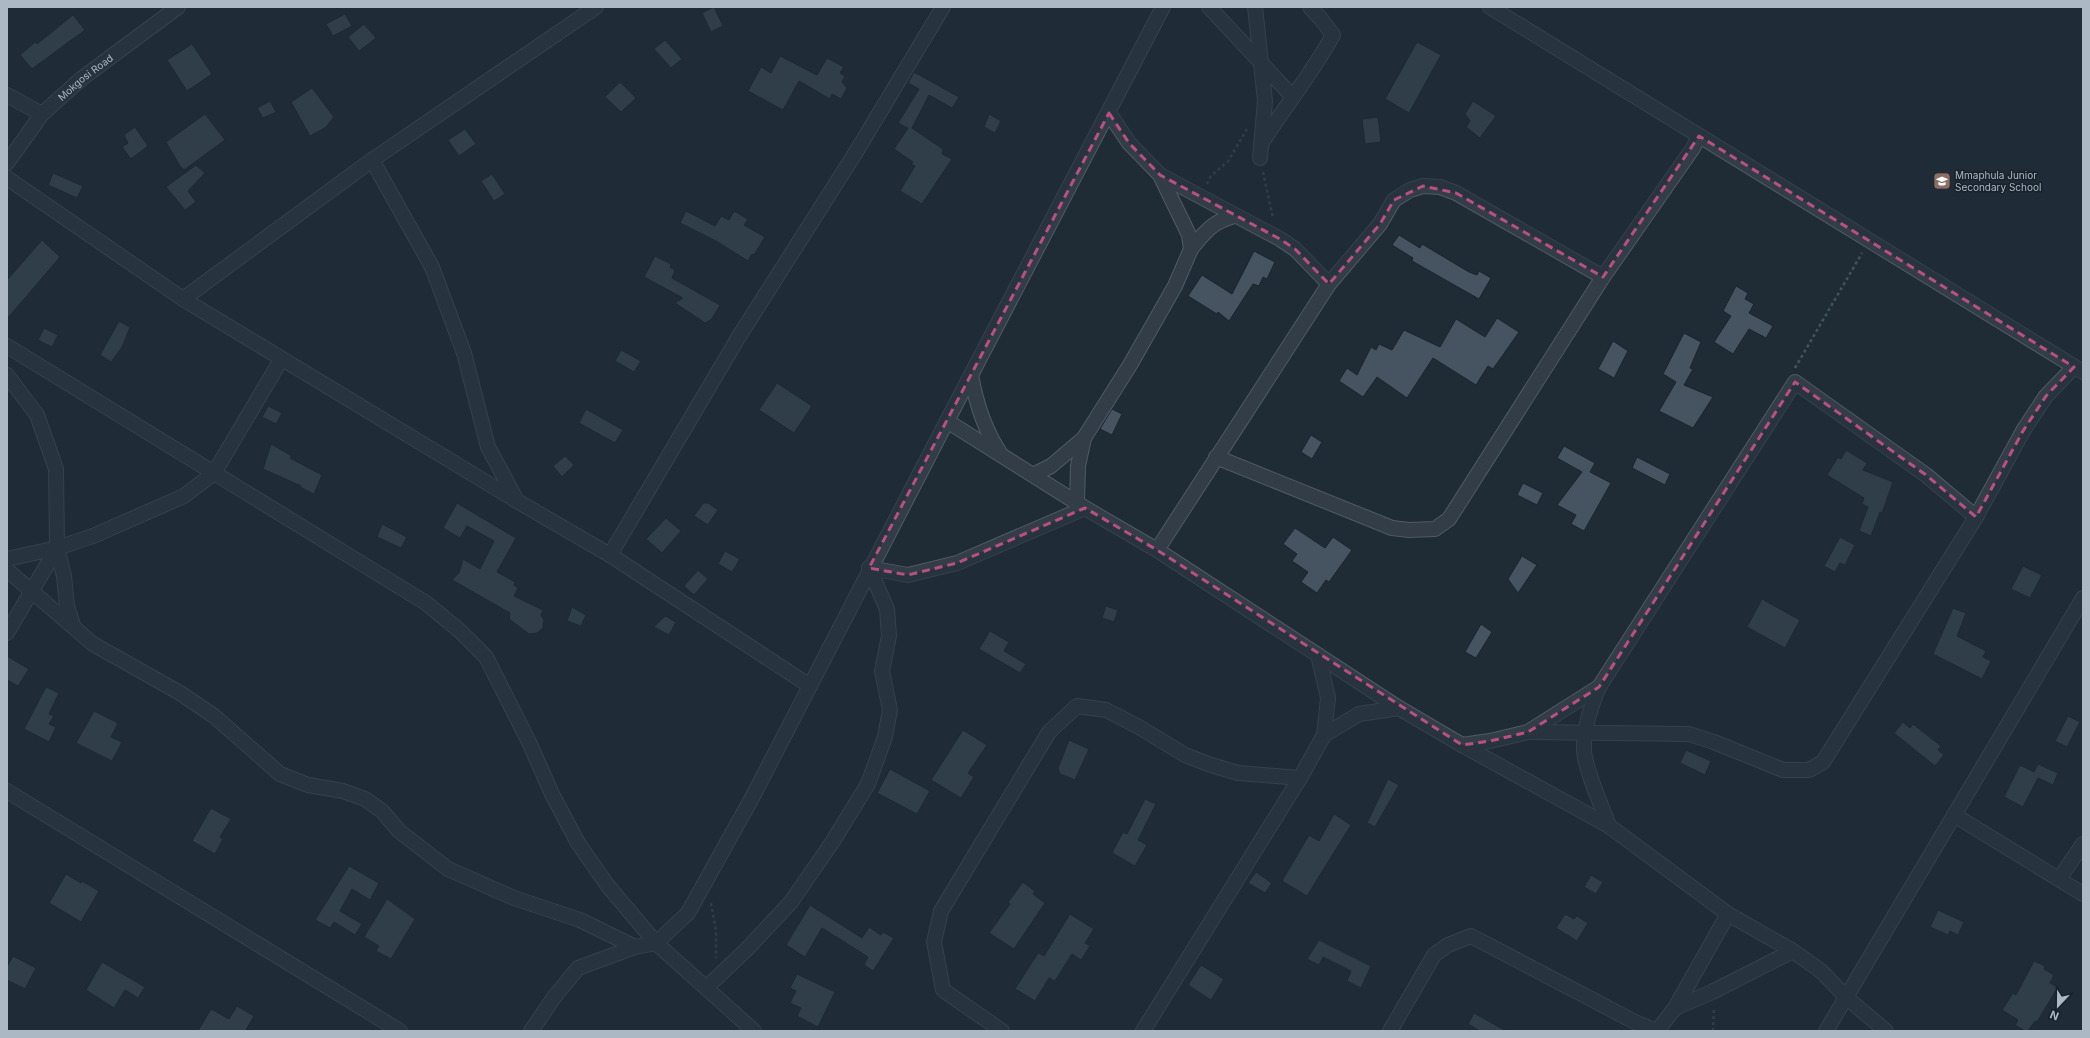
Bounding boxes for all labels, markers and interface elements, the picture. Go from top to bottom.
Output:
street label: Mokgosi Road [55,52,115,103]
place label: Mmaphula Junior Secondary School [1955,169,2041,193]
school or university icon: Mmaphula Junior Secondary School [1932,171,1952,191]
north arrow [2038,986,2078,1026]
text: N [2048,1007,2061,1023]

